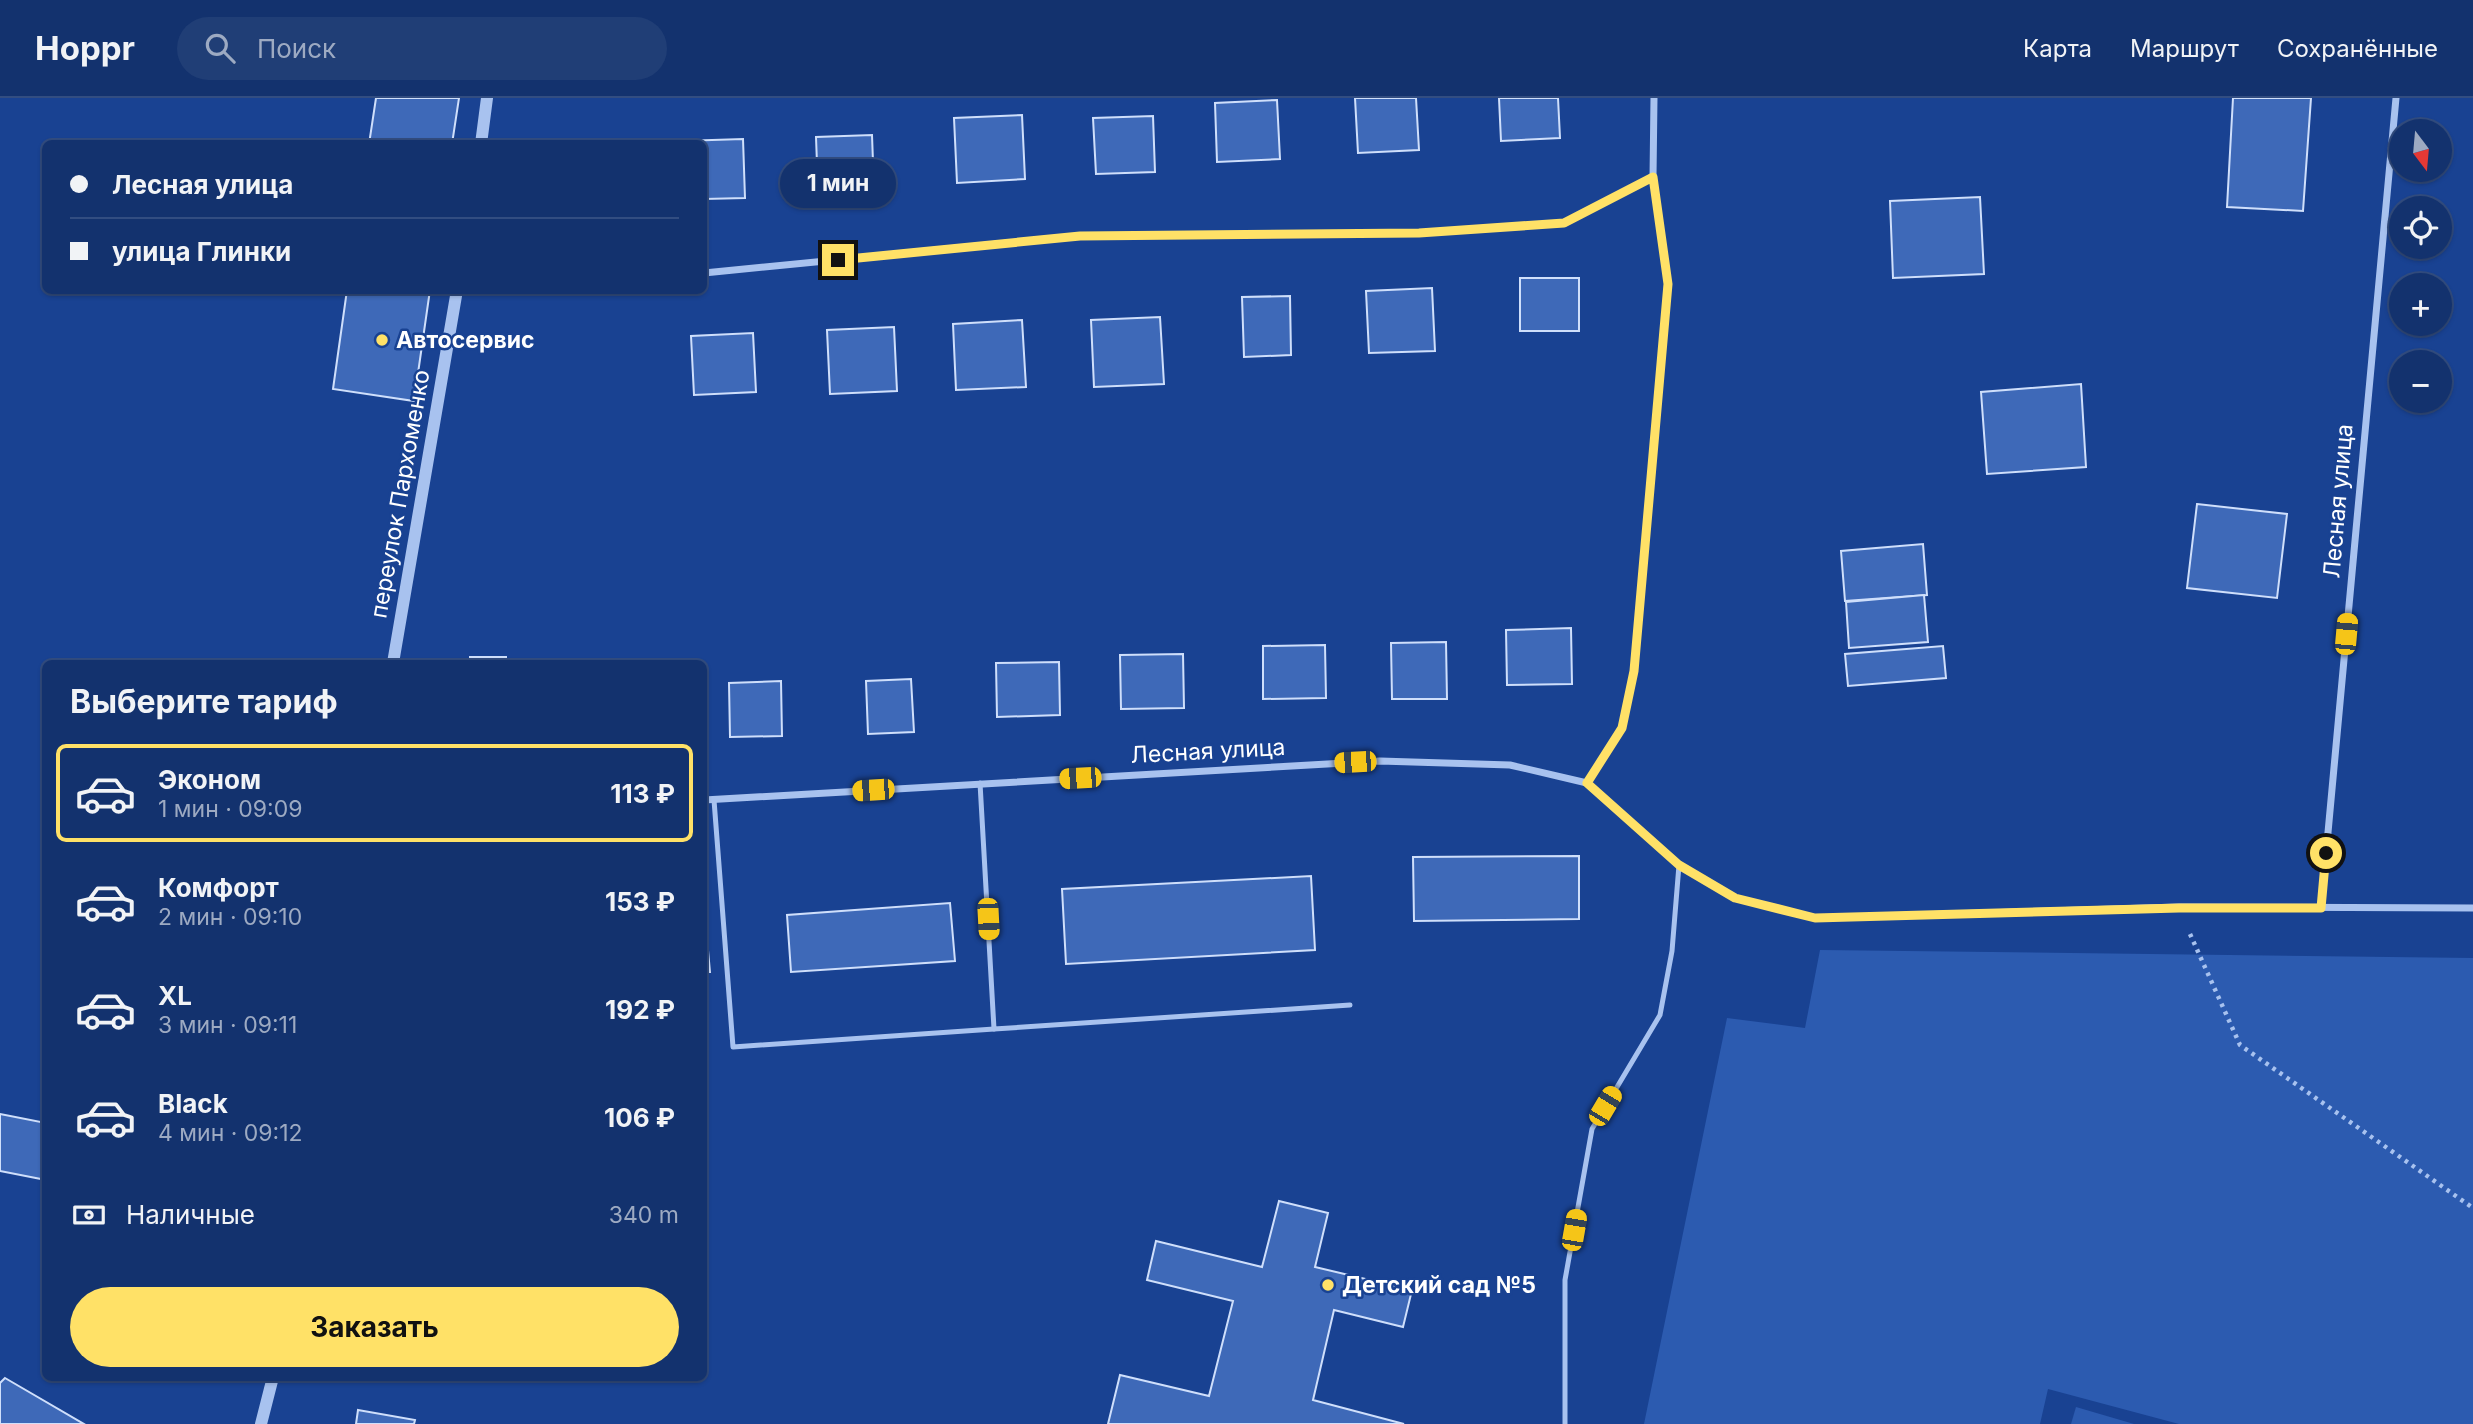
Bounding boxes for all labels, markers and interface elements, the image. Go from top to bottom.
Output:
search box [177,17,667,80]
text: Hoppr [35,28,135,68]
icon: search [201,29,239,67]
text: Поиск [257,33,336,64]
text: Карта [2023,34,2092,63]
text: Маршрут [2130,34,2239,63]
text: Сохранённые [2277,34,2438,63]
north arrow [2389,119,2452,182]
map controls [2389,119,2452,413]
callout: 1 мин [780,158,896,208]
text: Лесная улица [112,169,293,200]
text: 1 мин [807,169,869,197]
button: locate [2389,196,2452,259]
text: улица Глинки [112,236,291,267]
route end [822,244,854,276]
button: + [2389,273,2452,336]
place label: Автосервис [396,326,535,354]
marker: Автосервис [374,332,390,348]
button: − [2389,350,2452,413]
street label: переулок Пархоменко [364,368,436,620]
street label: Лесная улица [2317,423,2359,579]
car [2334,612,2359,656]
text: Выберите тариф [70,682,338,721]
street label: Лесная улица [1130,733,1286,769]
car [1334,750,1377,774]
icon: car [74,762,137,825]
text: Эконом [158,764,261,795]
car [1059,766,1102,790]
text: 113 ₽ [610,778,675,809]
car [852,778,895,802]
text: 1 мин · 09:09 [158,795,302,823]
route start [2310,837,2342,869]
icon: car [74,870,137,933]
text: Комфорт [158,872,279,903]
text: 153 ₽ [605,886,675,917]
car [977,897,1000,941]
text: 2 мин · 09:10 [158,903,302,931]
icon: car [74,978,137,1041]
text: XL [158,980,192,1011]
text: 192 ₽ [605,994,675,1025]
text: 3 мин · 09:11 [158,1011,297,1039]
car [1586,1083,1625,1129]
icon: car [74,1086,137,1149]
text: Black [158,1088,228,1119]
text: 106 ₽ [604,1102,675,1133]
text: 4 мин · 09:12 [158,1119,303,1147]
icon: cash [70,1196,108,1234]
text: Наличные [126,1199,255,1230]
text: 340 m [609,1201,679,1229]
car [1561,1207,1588,1253]
place label: Детский сад №5 [1342,1271,1536,1299]
marker: Детский сад №5 [1320,1277,1336,1293]
button: Заказать [70,1287,679,1367]

